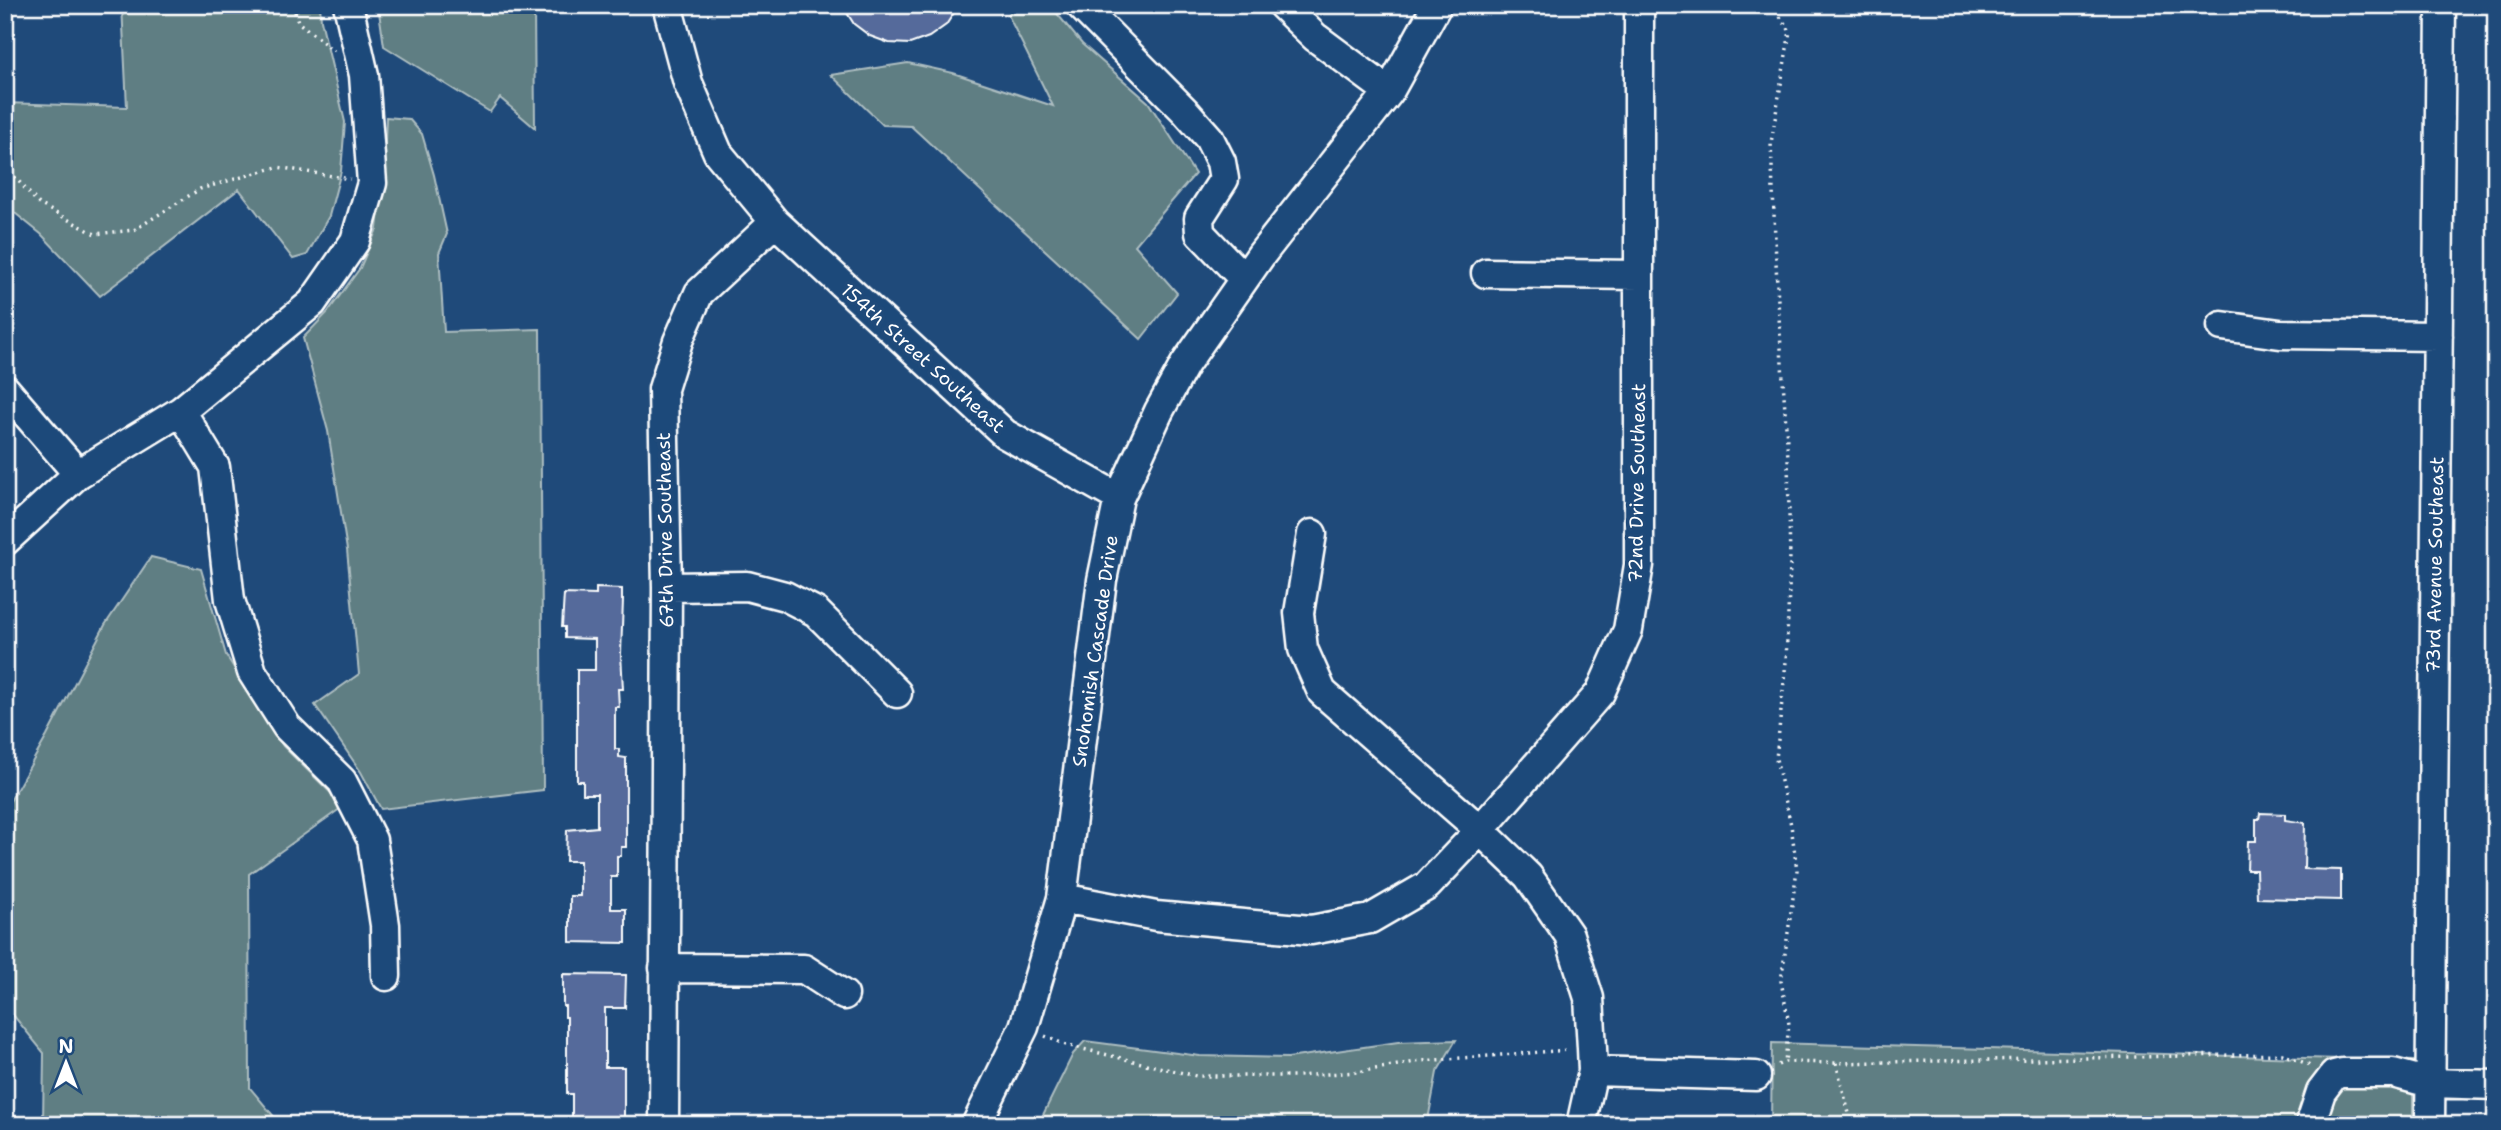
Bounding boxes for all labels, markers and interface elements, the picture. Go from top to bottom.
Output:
street label: 154th Street Southeast [836,278,1010,438]
street label: 72nd Drive Southeast [1623,383,1651,583]
street label: 67th Drive Southeast [651,432,679,628]
street label: 73rd Avenue Southeast [2421,456,2449,674]
street label: Snohomish Cascade Drive [1066,533,1124,769]
north arrow [32,1028,102,1098]
text: N [58,1034,74,1059]

